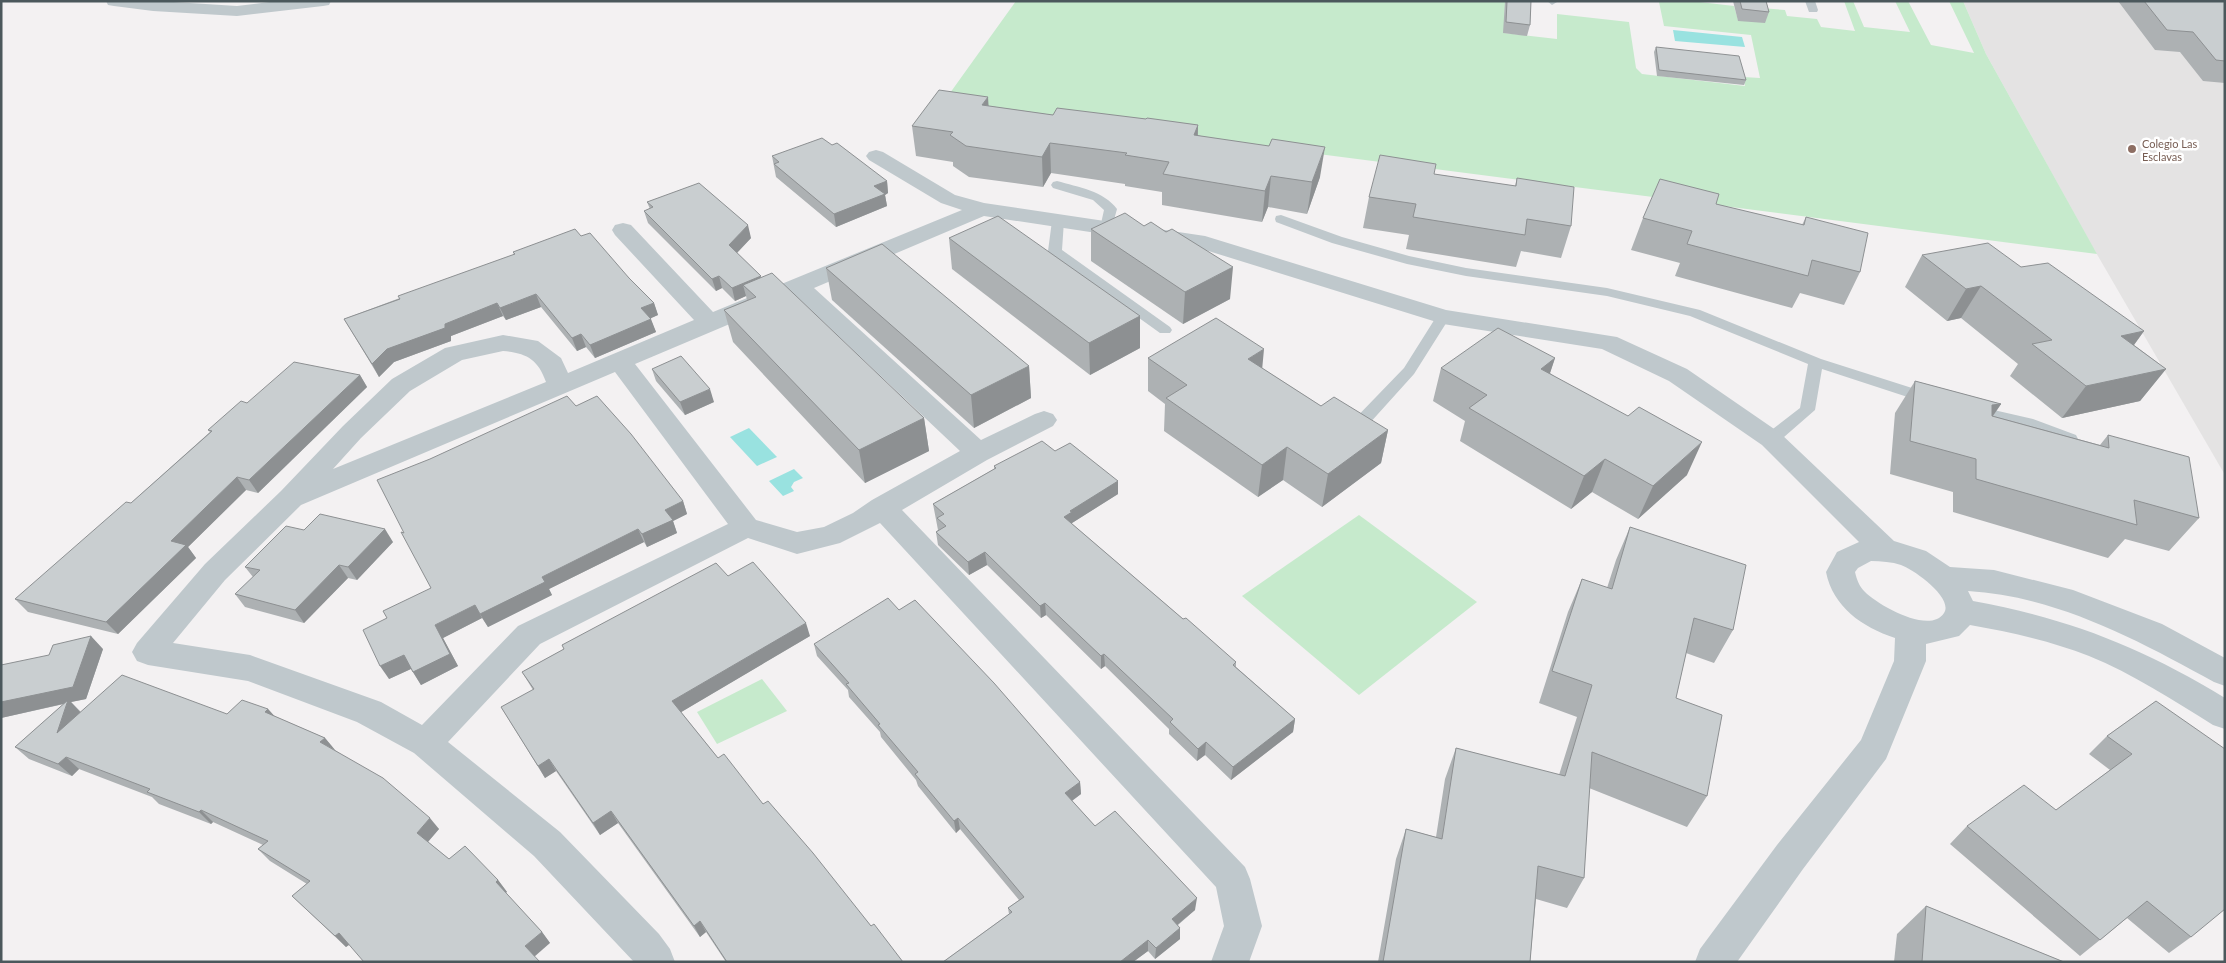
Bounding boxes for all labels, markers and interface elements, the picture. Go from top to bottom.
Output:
place label: Colegio Las Esclavas [2142,137,2197,163]
marker: Colegio Las Esclavas [2126,143,2138,155]

